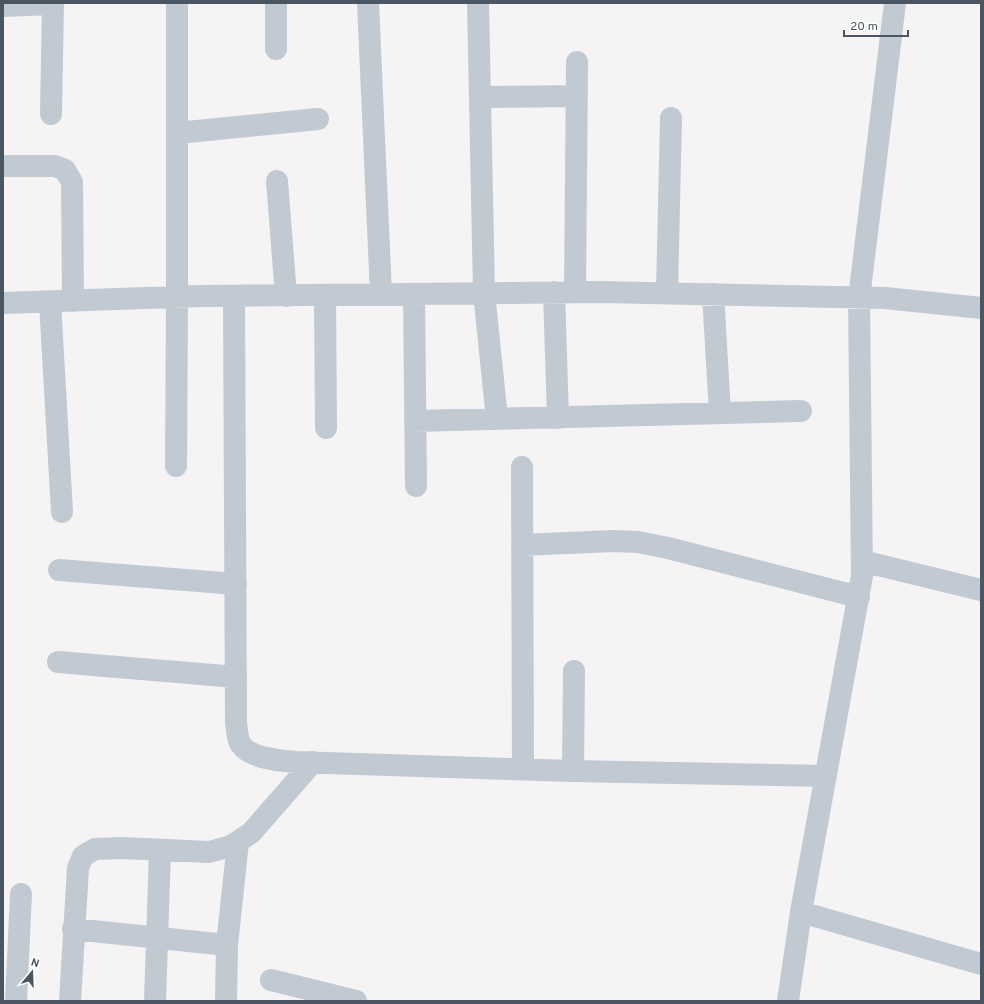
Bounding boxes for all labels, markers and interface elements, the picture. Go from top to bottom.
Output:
scale bar [844,12,908,38]
text: 20 m [850,19,878,35]
north arrow [12,952,52,992]
text: N [29,956,41,971]

